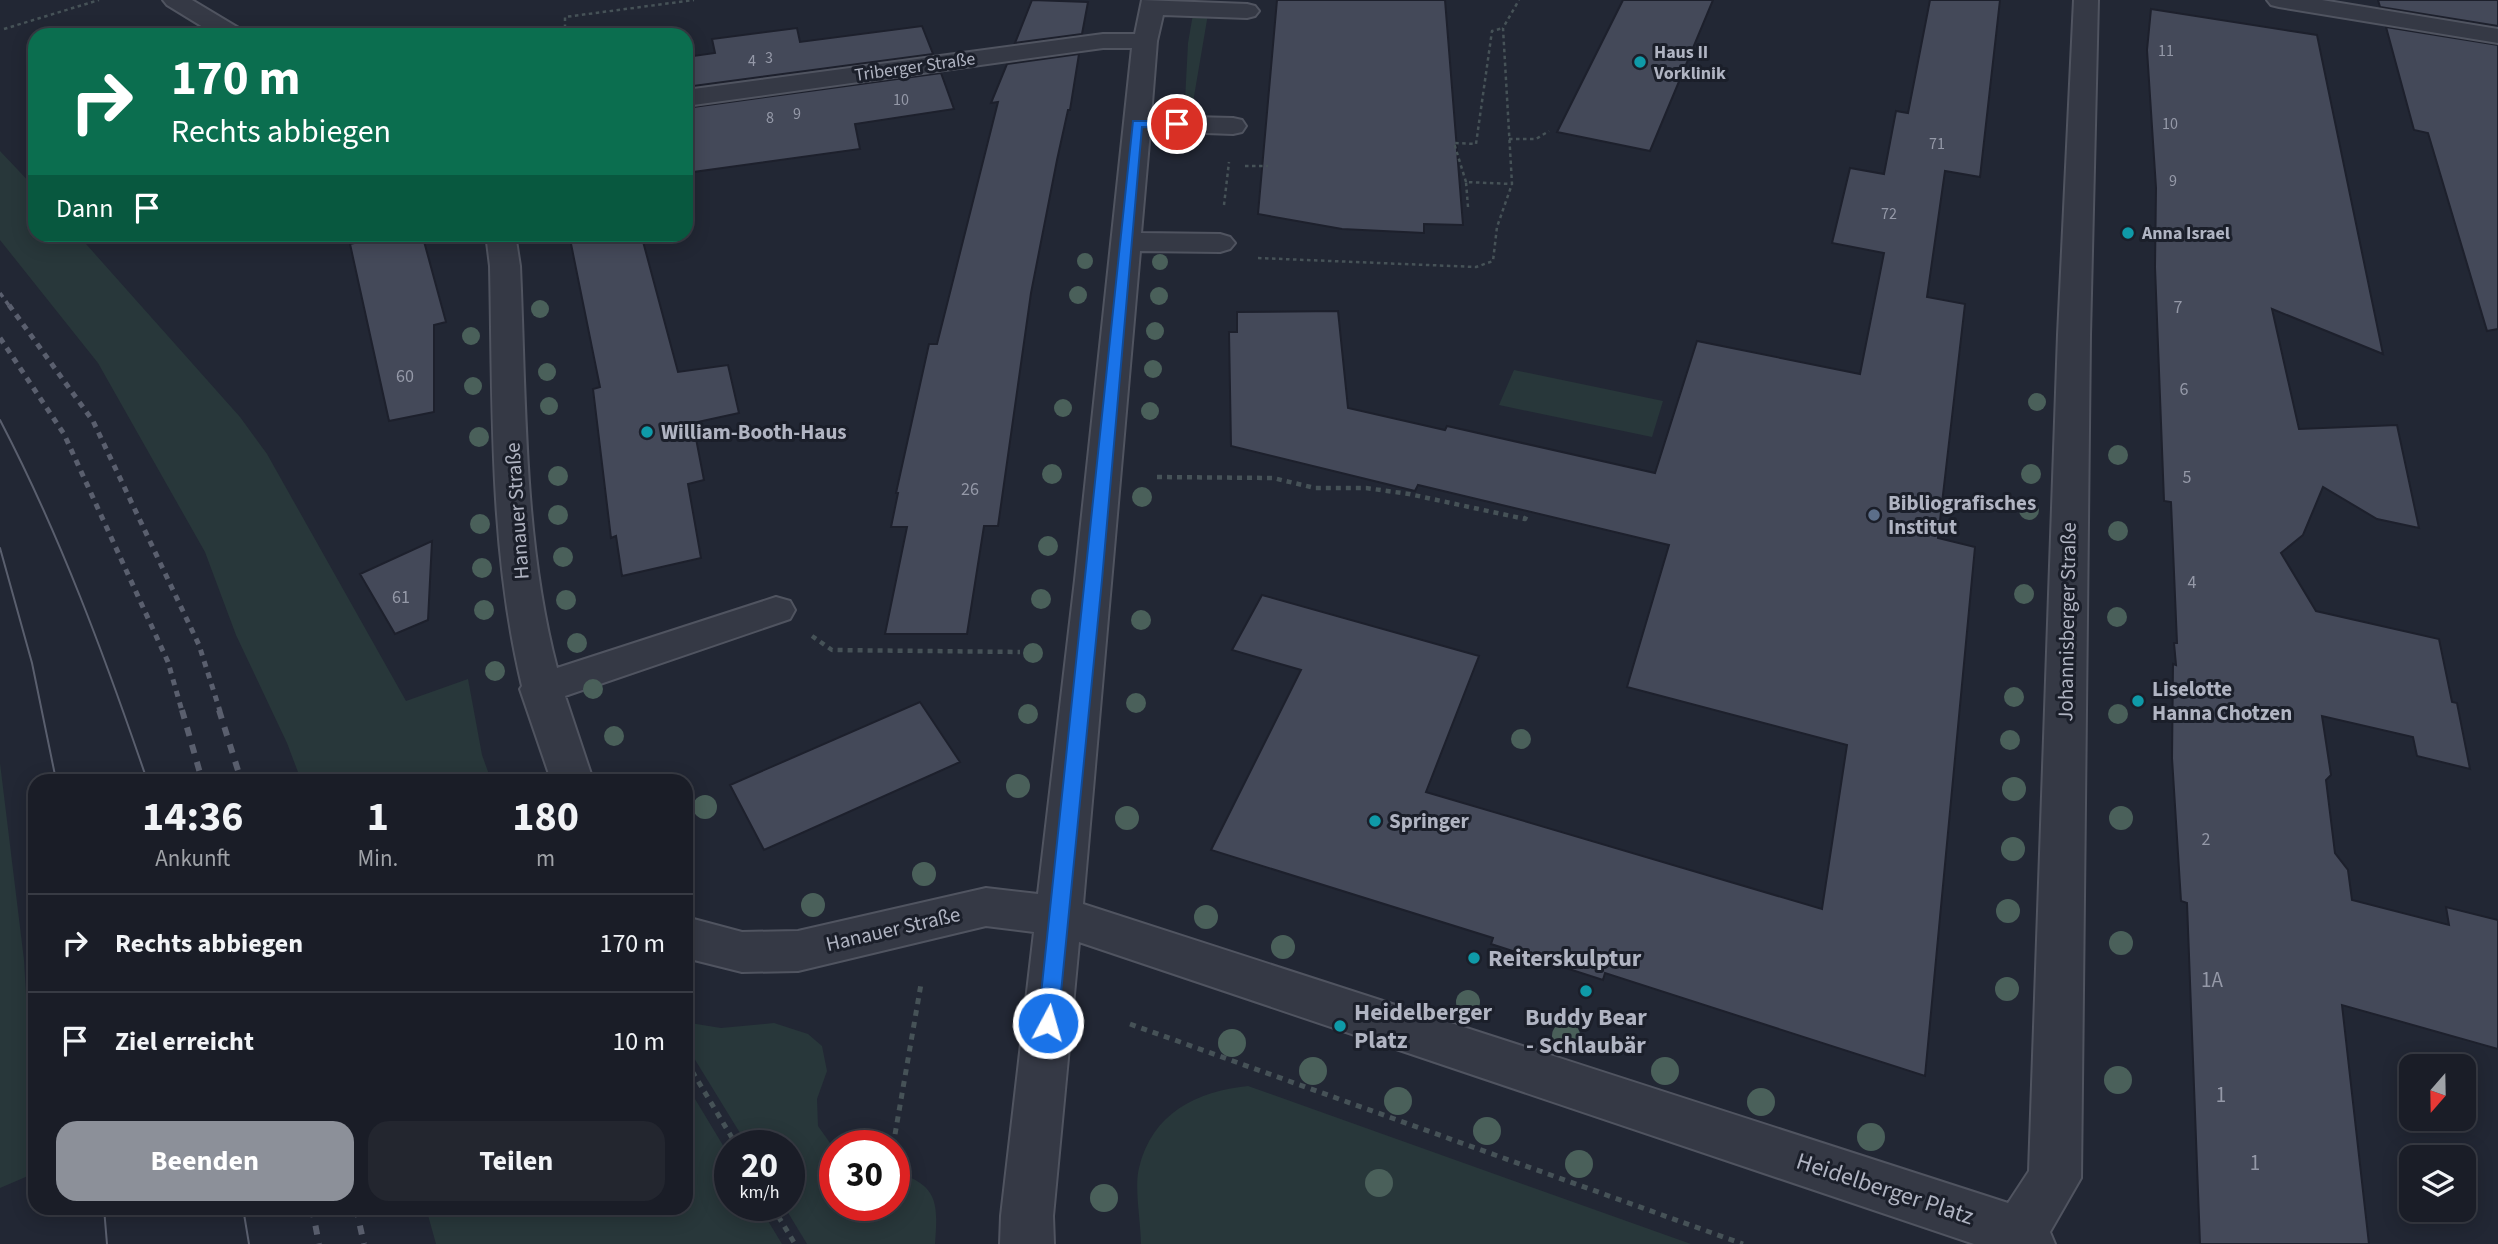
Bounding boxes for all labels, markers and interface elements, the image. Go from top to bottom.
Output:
place label: Haus II Vorklinik [1653,40,1726,86]
house number: 11 [2158,40,2174,62]
text: 170 m [171,44,300,114]
street label: Triberger Straße [853,46,977,88]
house number: 3 [765,47,773,69]
house number: 4 [748,50,756,72]
marker: Haus II Vorklinik [1632,54,1648,70]
icon: right [56,56,147,147]
house number: 10 [893,89,909,111]
pin [1147,94,1207,154]
house number: 9 [793,103,801,125]
icon: arrive [1158,105,1196,143]
house number: 8 [766,107,774,129]
text: Rechts abbiegen [171,109,391,155]
house number: 10 [2162,113,2178,135]
house number: 71 [1929,133,1945,155]
house number: 9 [2169,170,2177,192]
icon: arrive [128,189,166,227]
text: Dann [56,190,114,227]
house number: 72 [1881,203,1897,225]
place label: Anna Israel [2141,221,2230,246]
marker: Anna Israel [2120,225,2136,241]
house number: 7 [2174,295,2183,320]
house number: 60 [396,364,414,389]
house number: 6 [2180,377,2189,402]
place label: William-Booth-Haus [661,417,847,447]
marker: William-Booth-Haus [639,424,655,440]
street label: Hanauer Straße [497,441,537,581]
house number: 5 [2183,465,2192,490]
house number: 26 [961,477,979,502]
place label: Bibliografisches Institut [1888,488,2036,542]
marker: Bibliografisches Institut [1866,507,1882,523]
street label: Johannisberger Straße [2050,522,2084,722]
house number: 4 [2188,570,2197,595]
house number: 61 [392,585,410,610]
place label: Liselotte Hanna Chotzen [2152,674,2292,728]
marker: Liselotte Hanna Chotzen [2130,693,2146,709]
text: 14:36 [142,787,243,847]
text: 1 [367,787,389,847]
text: 180 [512,787,579,847]
place label: Springer [1389,806,1470,836]
marker: Springer [1367,813,1383,829]
house number: 2 [2202,827,2211,852]
text: Ankunft [155,842,230,875]
text: Min. [358,842,398,875]
text: m [536,842,555,875]
street label: Hanauer Straße [823,899,963,959]
icon: right [56,924,94,962]
text: Rechts abbiegen [115,925,303,962]
text: 170 m [599,925,665,962]
place label: Reiterskulptur [1488,941,1642,976]
marker: Reiterskulptur [1466,950,1482,966]
house number: 1A [2201,965,2224,995]
marker: Buddy Bear - Schlaubär [1578,983,1594,999]
position arrow [1011,986,1085,1060]
place label: Heidelberger Platz [1354,995,1493,1058]
place label: Buddy Bear - Schlaubär [1525,1000,1647,1063]
marker: Heidelberger Platz [1332,1018,1348,1034]
icon: arrive [56,1022,94,1060]
text: Ziel erreicht [115,1023,254,1060]
text: 10 m [612,1023,665,1060]
north arrow [2399,1054,2476,1130]
map controls [2399,1054,2476,1222]
house number: 1 [2216,1080,2226,1110]
button: Beenden [56,1121,354,1201]
button: Teilen [368,1121,665,1201]
speed limit sign: 30 [819,1130,910,1221]
text: 20 [741,1141,778,1191]
street label: Heidelberger Platz [1792,1144,1978,1234]
button: layers [2399,1145,2476,1222]
house number: 1 [2250,1148,2260,1178]
text: km/h [740,1180,779,1205]

